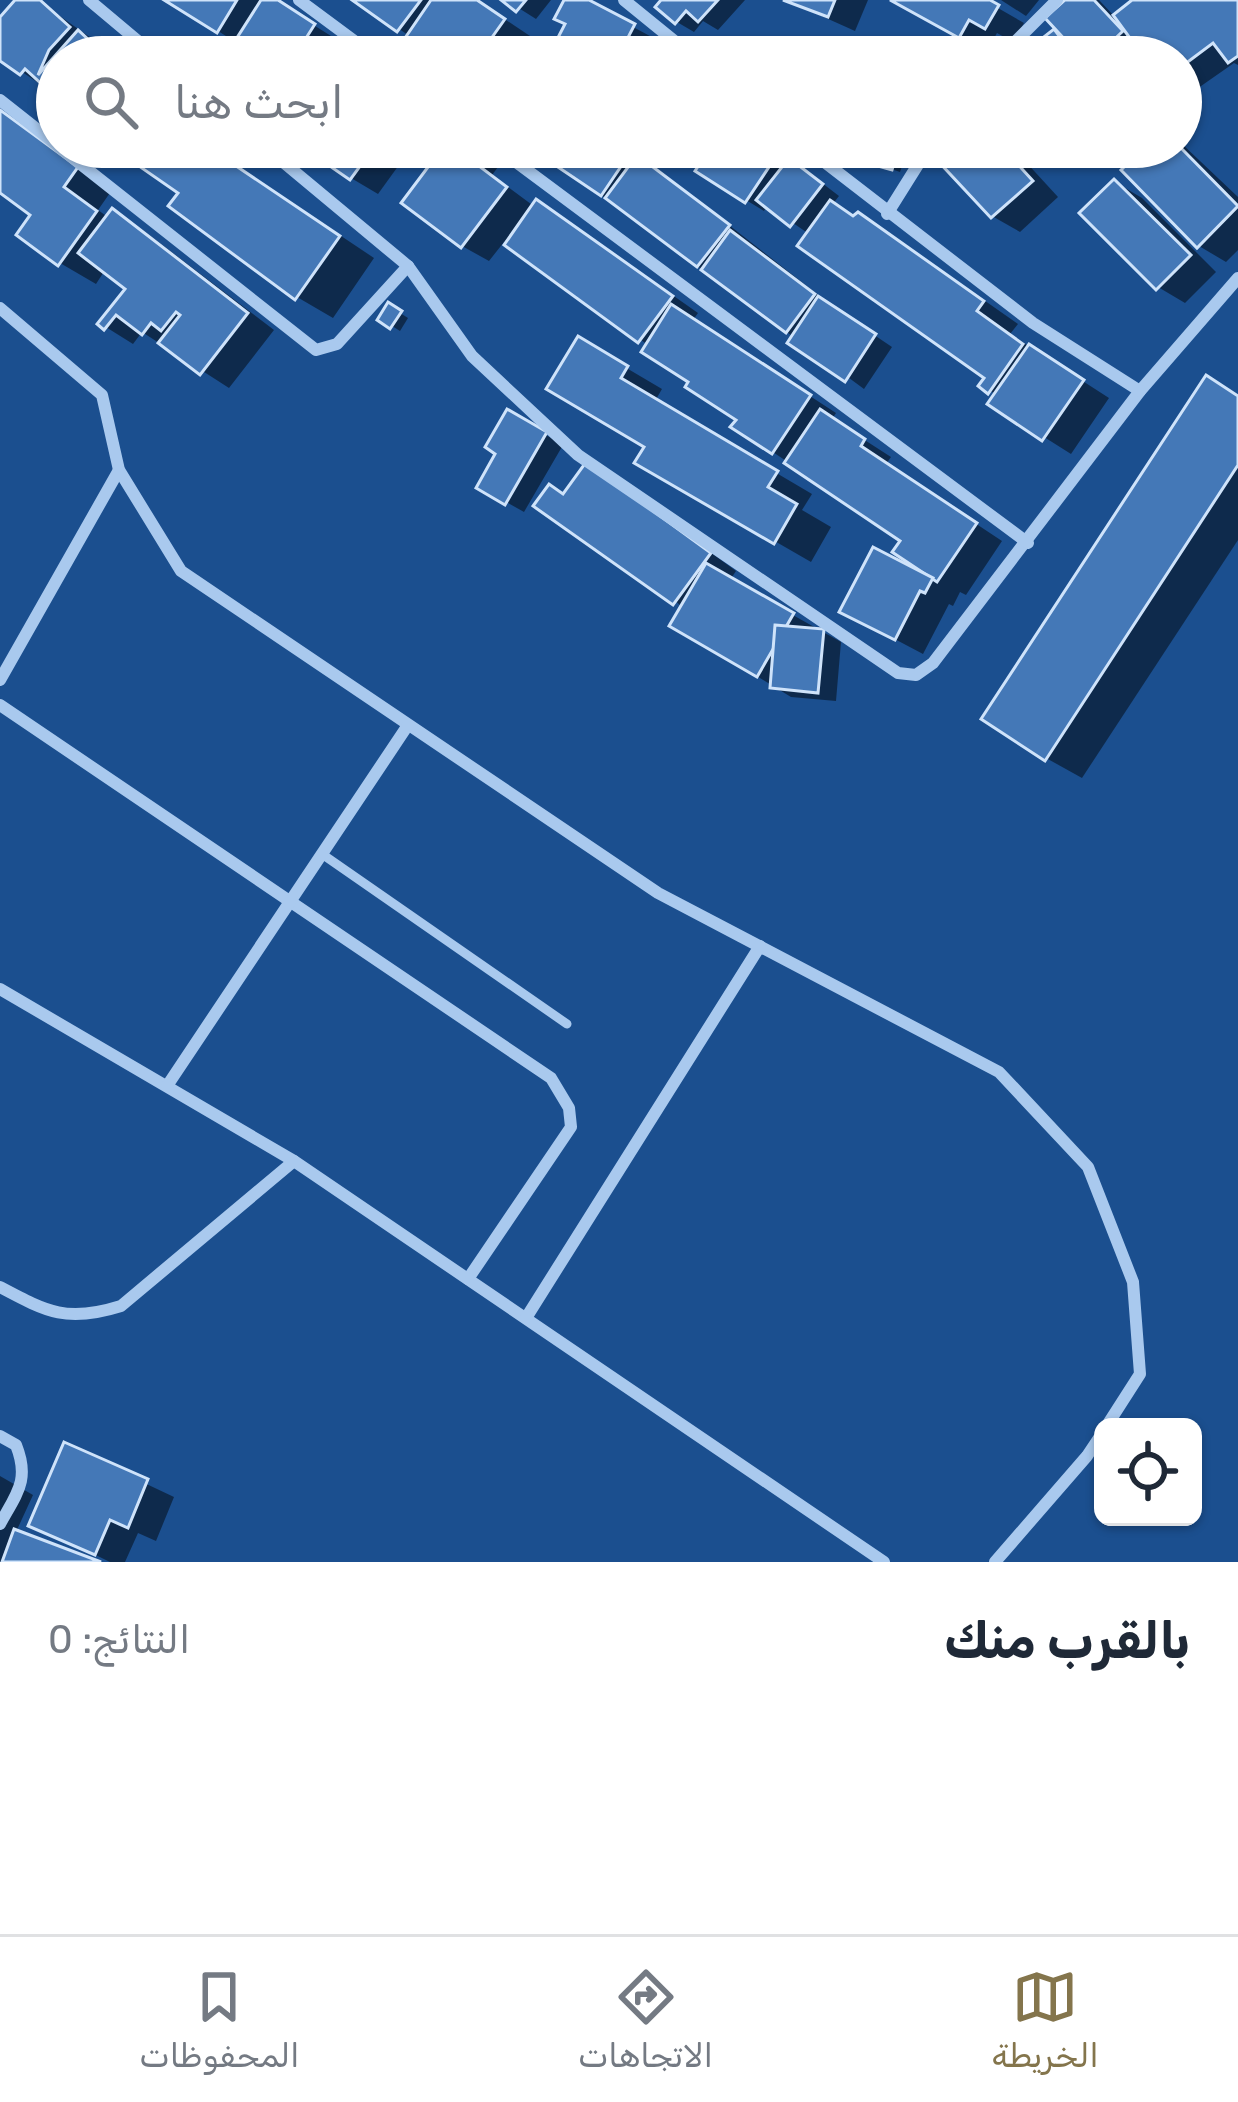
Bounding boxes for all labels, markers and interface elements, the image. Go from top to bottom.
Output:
search box [36,36,1202,168]
icon: search [78,69,144,135]
text: ابحث هنا [174,76,344,129]
map controls [1094,1418,1202,1526]
button: locate [1094,1418,1202,1526]
text: بالقرب منك [944,1610,1190,1671]
text: النتائج: 0 [48,1617,190,1663]
tab: المحفوظات [139,1964,300,2075]
tab: الاتجاهات [578,1964,713,2075]
tab: الخريطة [991,1964,1099,2075]

